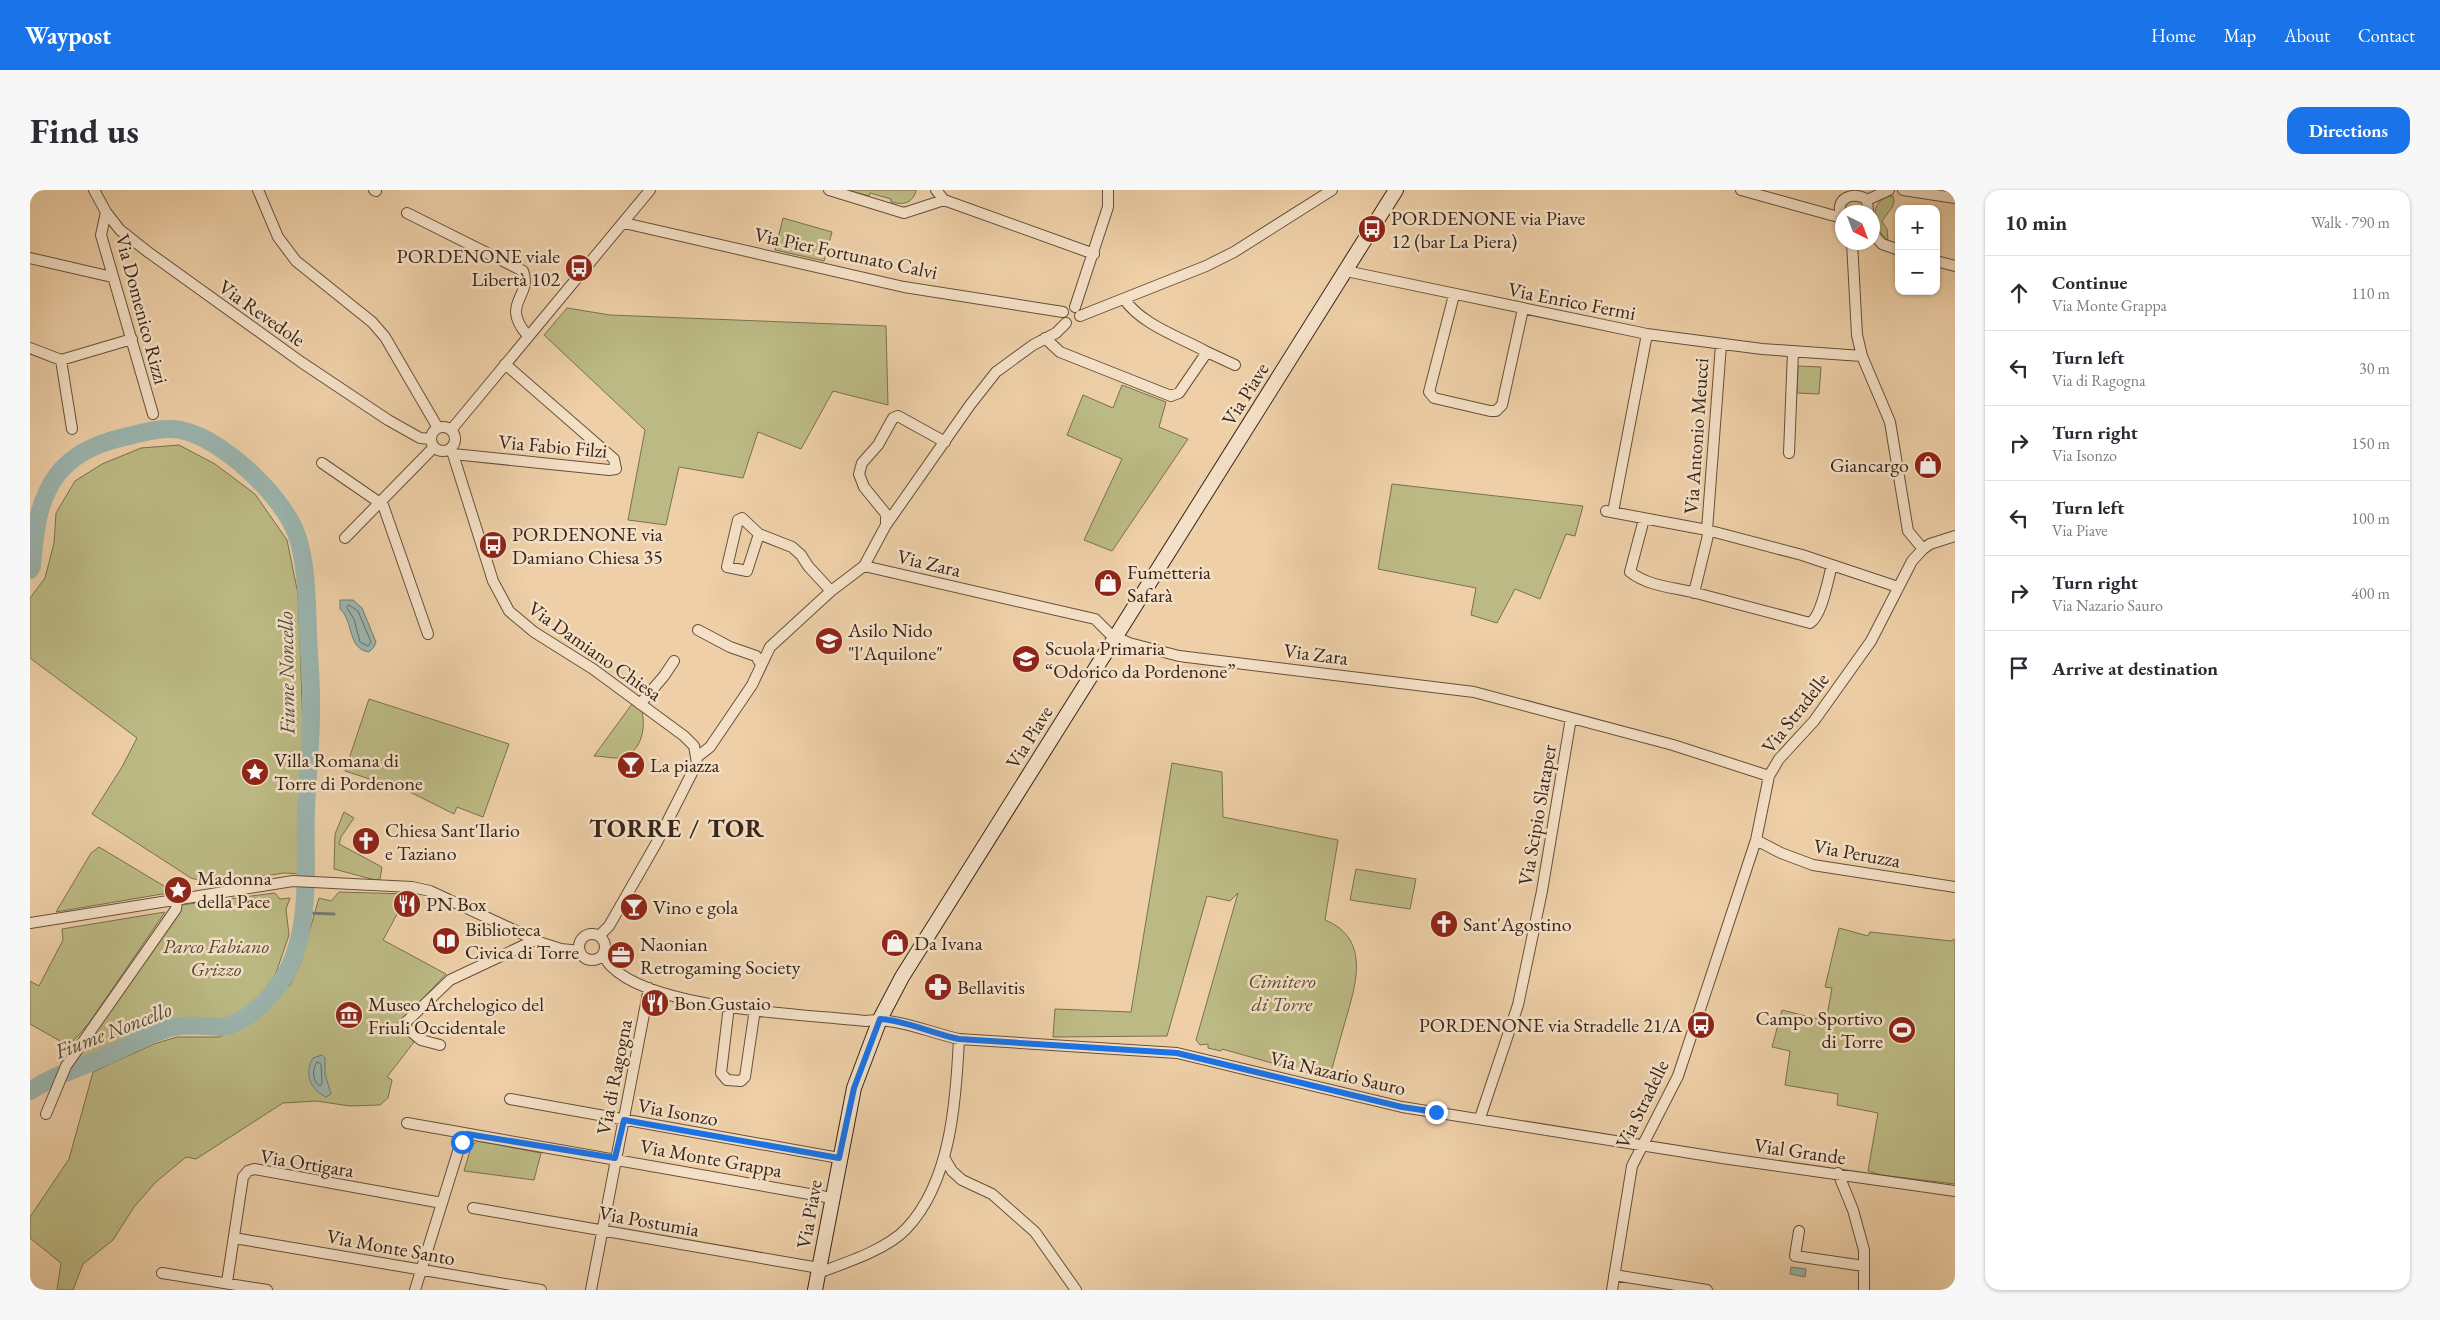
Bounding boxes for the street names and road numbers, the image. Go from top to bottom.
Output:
street label: Via Pier Fortunato Calvi [752,221,940,285]
street label: Via Domenico Rizzi [109,231,175,387]
street label: Via Revedole [214,274,311,352]
street label: Via Enrico Fermi [1506,276,1638,326]
street label: Via Piave [1216,357,1275,430]
street label: Via Antonio Meucci [1678,357,1714,515]
street label: Via Fabio Filzi [498,428,609,464]
street label: Via Zara [895,543,963,583]
street label: Via Damiano Chiesa [523,595,667,707]
street label: Via Zara [1282,637,1350,671]
street label: Via Stradelle [1755,667,1835,759]
street label: Via Piave [1000,700,1059,773]
street label: Via Scipio Slataper [1512,742,1562,887]
street label: Via Peruzza [1811,833,1903,873]
street label: Via di Ragogna [590,1017,638,1137]
street label: Via Nazario Sauro [1267,1045,1409,1101]
street label: Via Stradelle [1609,1055,1675,1153]
street label: Via Isonzo [636,1092,720,1132]
street label: Vial Grande [1752,1132,1848,1170]
street label: Via Monte Grappa [638,1133,784,1183]
street label: Via Ortigara [258,1143,356,1183]
street label: Via Piave [790,1177,828,1250]
street label: Via Postumia [597,1199,701,1243]
street label: Via Monte Santo [325,1223,457,1271]

